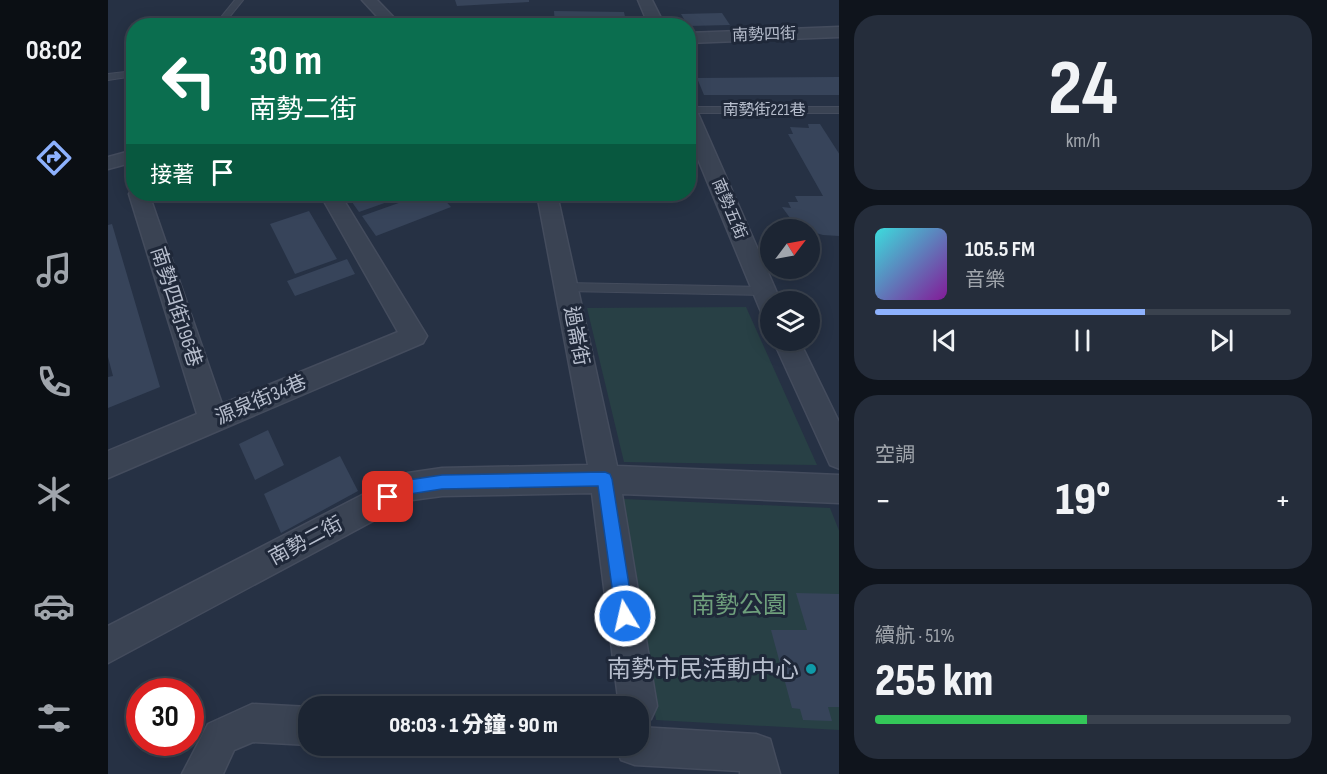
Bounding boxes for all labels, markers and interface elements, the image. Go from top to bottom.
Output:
street label: 南勢四街 [732,24,796,46]
text: 08:02 [26,35,82,67]
text: 30 m [249,36,322,87]
icon: left [150,42,228,120]
text: 24 [1048,43,1118,136]
text: 南勢二街 [249,94,357,126]
street label: 南勢街221巷 [723,101,805,120]
text: km/h [1066,129,1100,153]
icon: directions [33,137,75,179]
icon: arrive [206,156,239,189]
text: 接著 [150,162,194,189]
street label: 南勢五街 [708,176,750,242]
north arrow [760,219,820,279]
map controls [760,219,820,351]
text: 105.5 FM [965,236,1035,263]
street label: 南勢四街196巷 [145,244,207,370]
icon: music [33,249,75,291]
text: 音樂 [965,268,1005,292]
button: layers [760,291,820,351]
street label: 過崙街 [558,304,594,368]
icon: previous [928,324,961,357]
icon: pause [1066,324,1099,357]
icon: next [1205,324,1238,357]
icon: phone [33,361,75,403]
street label: 源泉街34巷 [212,370,310,430]
text: 空調 [875,443,915,467]
pin [362,471,413,522]
icon: climate [33,473,75,515]
text: 19° [1056,473,1110,528]
icon: arrive [371,480,404,513]
text: − [875,481,891,521]
text: + [1275,481,1291,521]
street label: 南勢二街 [265,512,347,570]
position arrow [593,584,657,648]
icon: car [33,585,75,627]
park label: 南勢公園 [691,591,787,620]
text: 續航 · 51% [875,624,955,648]
text: 255 km [875,654,993,709]
place label: 南勢市民活動中心 [607,655,799,684]
marker: 南勢市民活動中心 [804,662,818,676]
speed limit sign: 30 [126,678,204,756]
icon: filters [33,697,75,739]
text: 08:03 · 1 分鐘 · 90 m [389,712,558,739]

